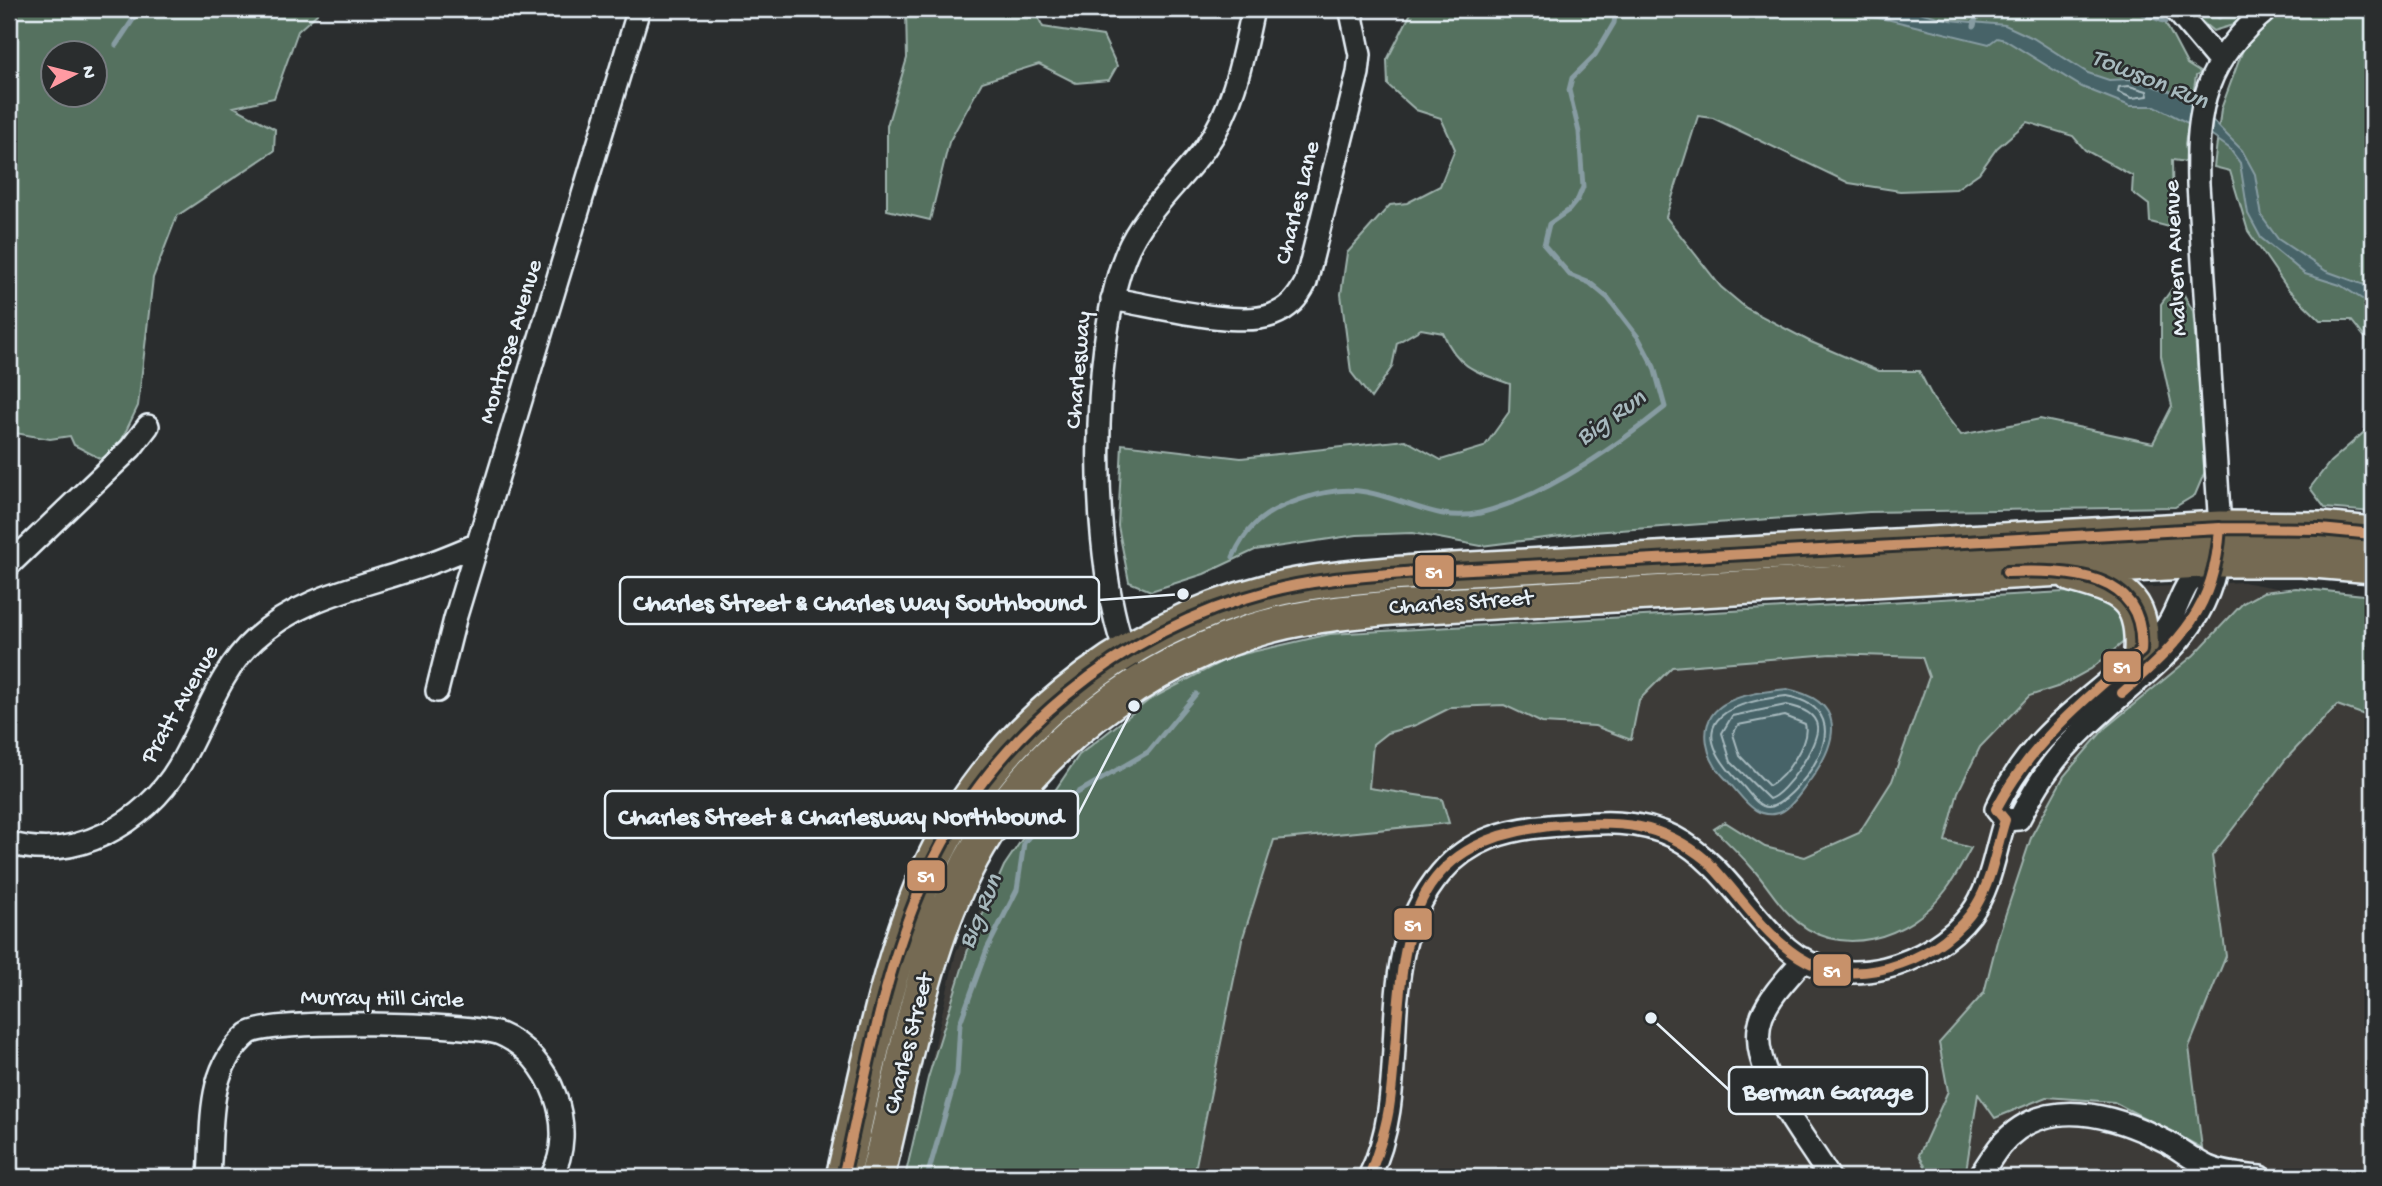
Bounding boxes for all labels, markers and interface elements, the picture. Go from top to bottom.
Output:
north arrow [38,38,108,108]
water label: Towson Run [2086,44,2213,119]
text: N [75,65,100,80]
street label: Charles Lane [1270,138,1328,268]
street label: Malvern Avenue [2158,179,2196,337]
street label: Montrose Avenue [473,256,551,428]
street label: Charlesway [1060,310,1100,430]
water label: Big Run [1571,384,1653,454]
line badge: 51 [1414,554,1455,588]
text: 51 [1425,563,1443,586]
callout: Charles Street & Charles Way Southbound [620,577,1099,624]
street label: Charles Street [1388,584,1536,623]
text: Charles Street & Charles Way Southbound [633,590,1088,621]
street label: Pratt Avenue [135,640,227,770]
line badge: 51 [2102,650,2142,683]
text: 51 [2113,658,2131,681]
callout: Charles Street & Charlesway Northbound [605,791,1078,838]
text: Charles Street & Charlesway Northbound [618,804,1066,835]
line badge: 51 [906,859,946,892]
text: 51 [917,867,935,890]
water label: Big Run [952,869,1012,954]
line badge: 51 [1393,907,1433,941]
text: 51 [1404,916,1422,939]
line badge: 51 [1812,953,1852,987]
text: 51 [1823,962,1841,985]
street label: Charles Street [879,969,942,1117]
street label: Murray Hill Circle [300,984,465,1016]
callout: Berman Garage [1729,1067,1927,1114]
text: Berman Garage [1742,1079,1915,1110]

